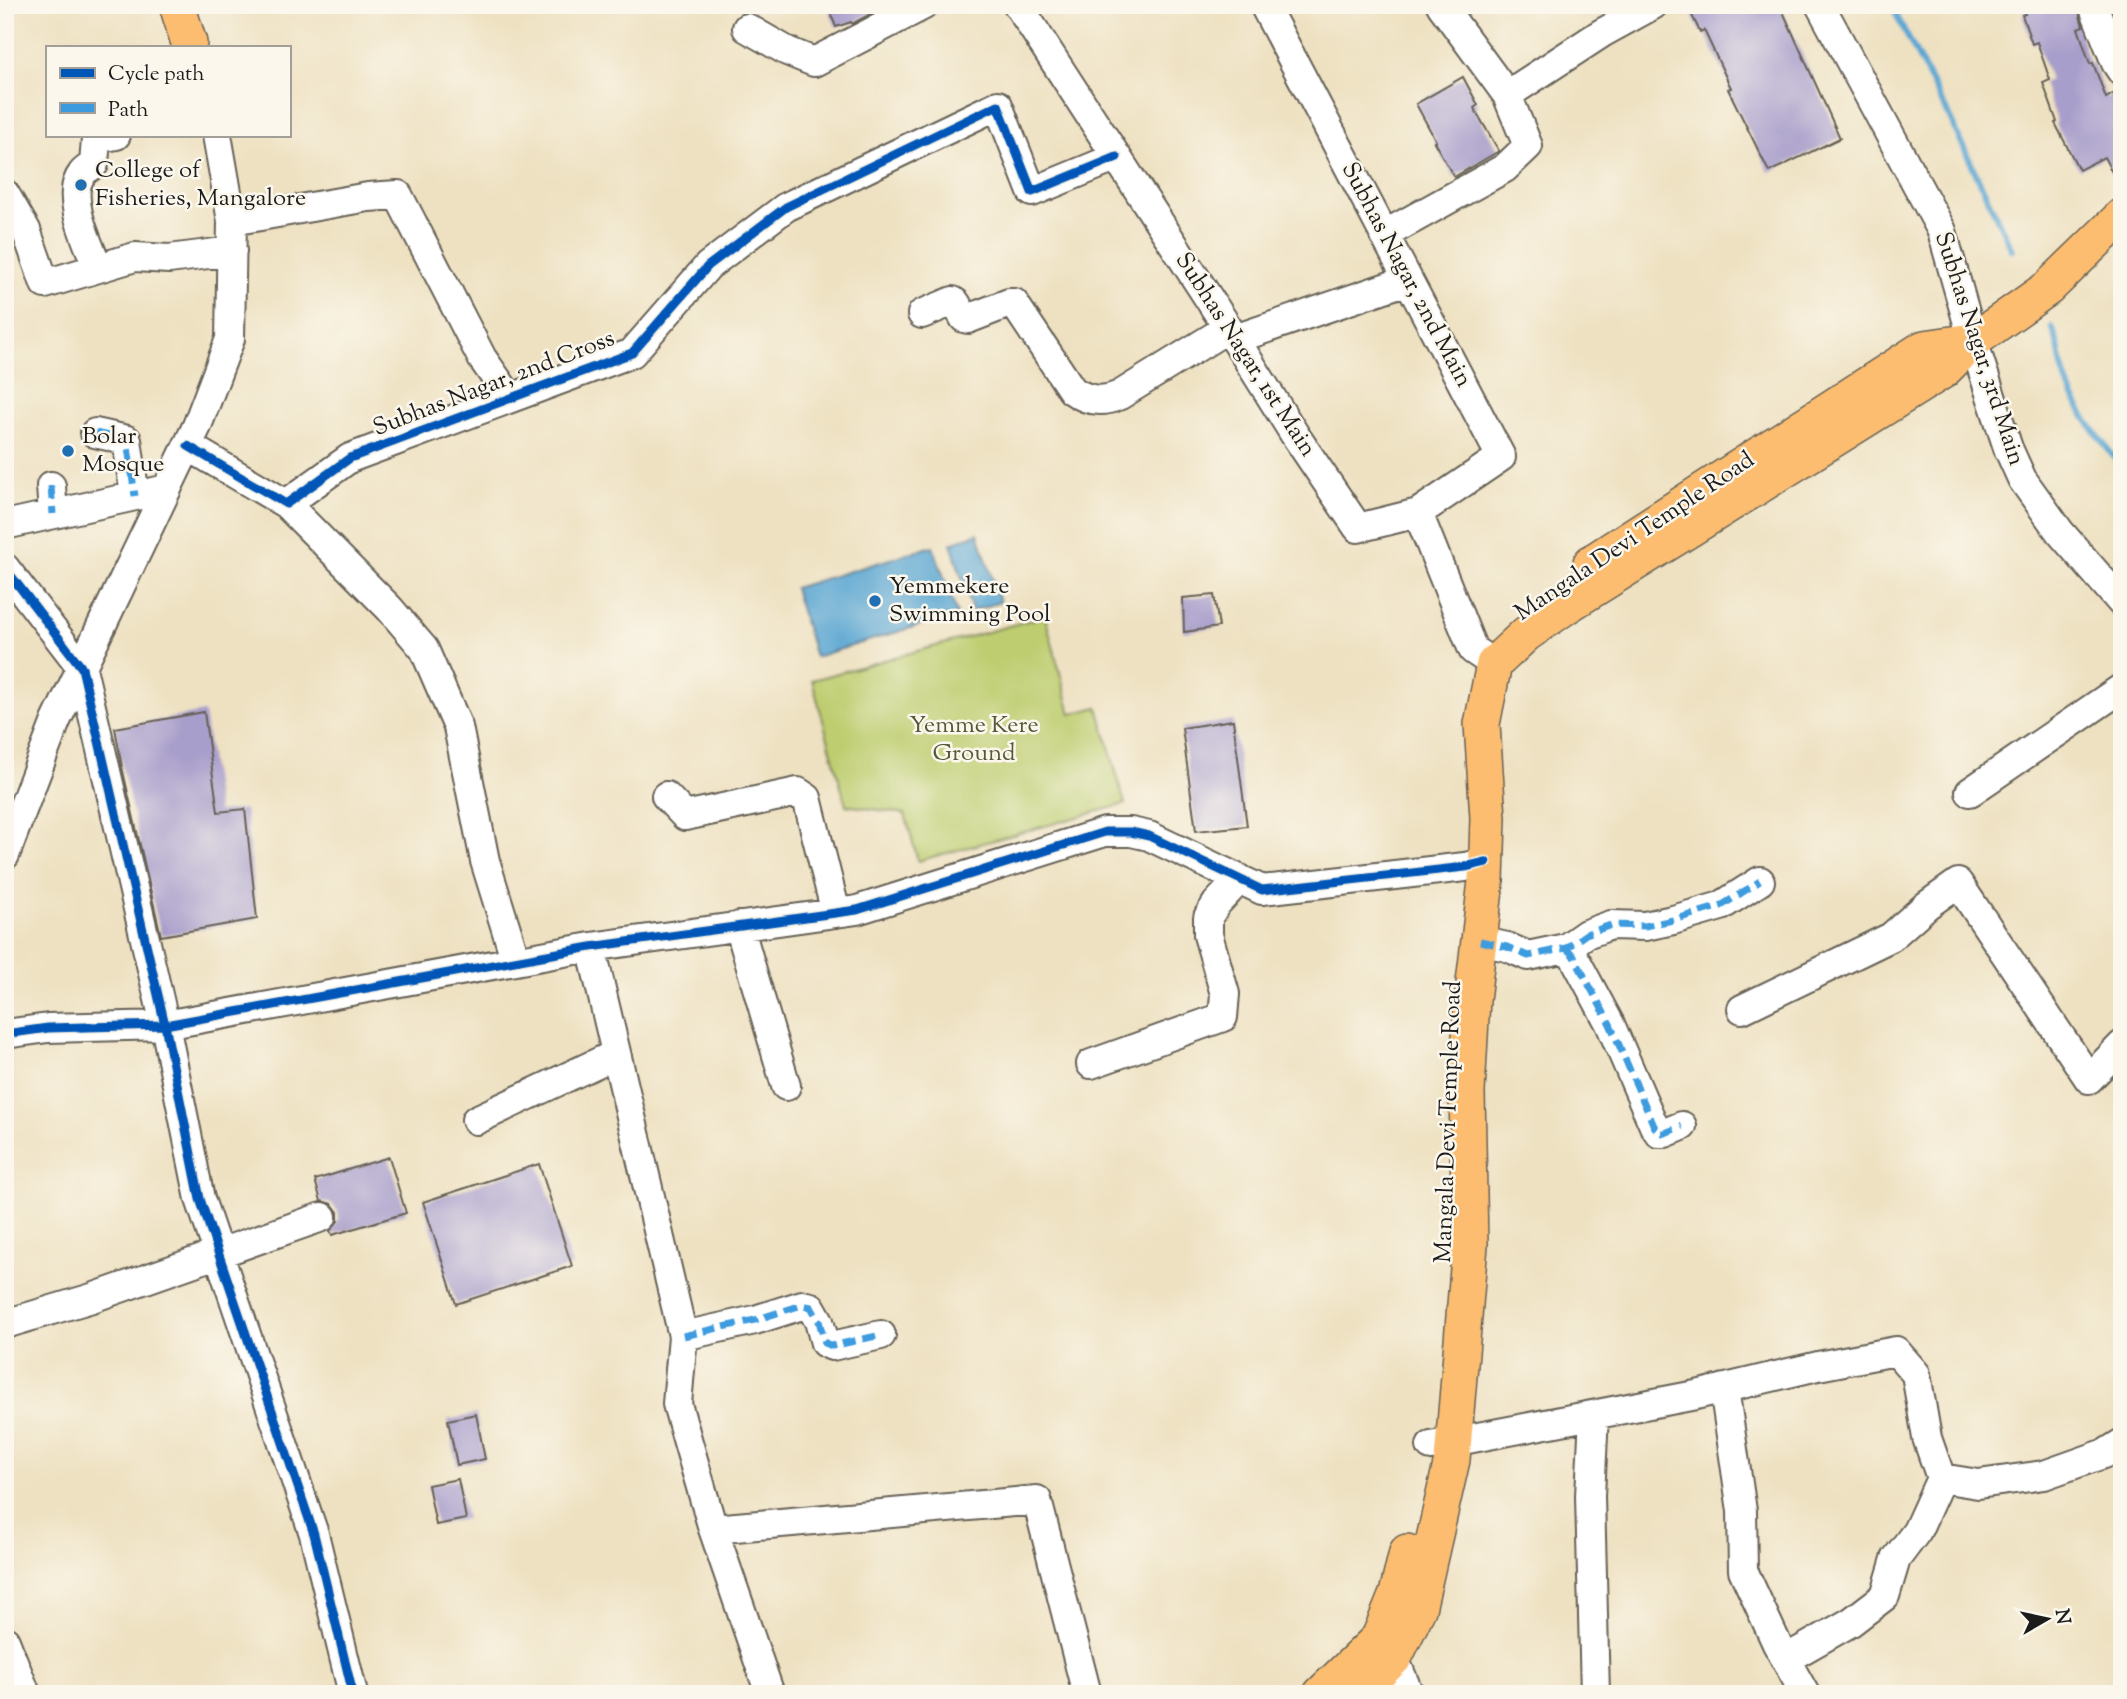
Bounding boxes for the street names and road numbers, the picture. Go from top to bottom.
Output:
street label: Subhas Nagar, 2nd Main [1332,156,1480,394]
street label: Subhas Nagar, 3rd Main [1925,228,2033,470]
street label: Subhas Nagar, 1st Main [1166,246,1324,464]
street label: Subhas Nagar, 2nd Cross [368,322,620,446]
street label: Mangala Devi Temple Road [1508,444,1762,630]
street label: Mangala Devi Temple Road [1427,980,1471,1264]

